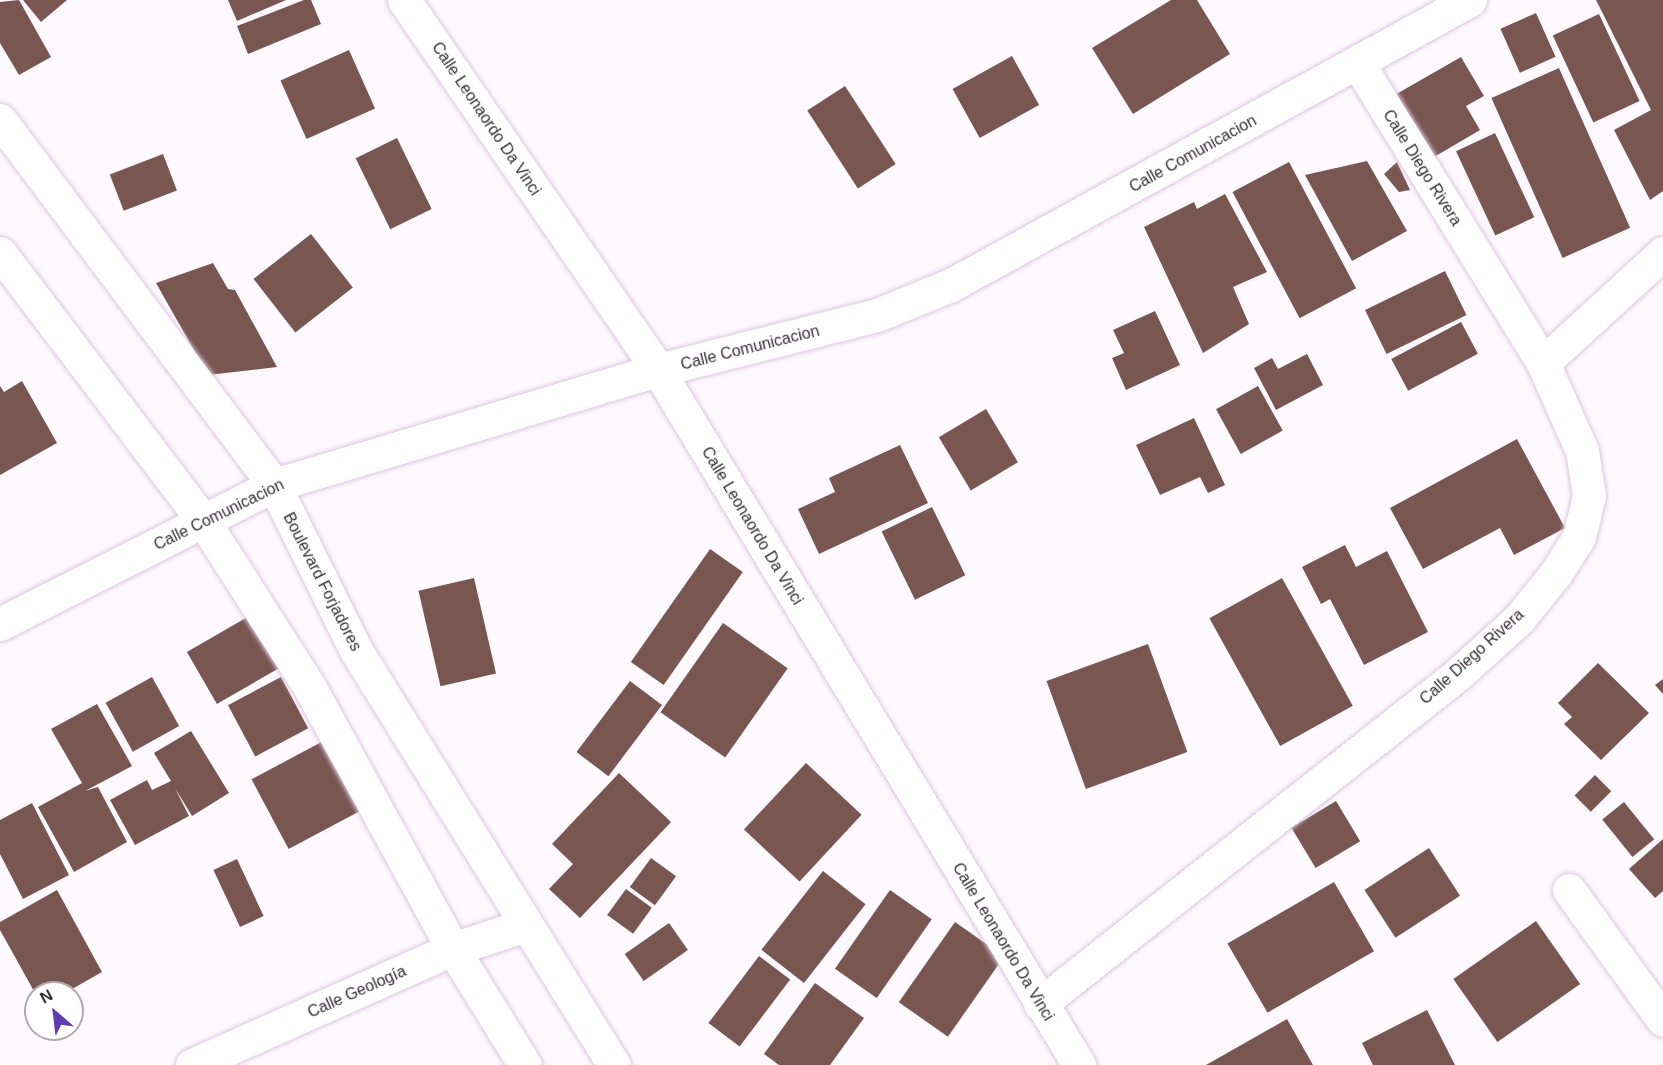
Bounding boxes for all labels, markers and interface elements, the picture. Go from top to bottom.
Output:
street label: Calle Leonaordo Da Vinci [427,39,545,199]
street label: Calle Diego Rivera [1379,106,1465,230]
street label: Calle Comunicacion [1126,111,1260,197]
street label: Calle Comunicacion [679,321,821,375]
street label: Calle Leonaordo Da Vinci [697,443,807,609]
street label: Calle Comunicacion [151,475,287,555]
street label: Boulevard Forjadores [279,509,365,655]
street label: Calle Diego Rivera [1416,605,1528,709]
street label: Calle Leonaordo Da Vinci [948,859,1058,1025]
street label: Calle Geología [305,962,409,1022]
north arrow [24,981,84,1041]
text: N [37,986,55,1007]

